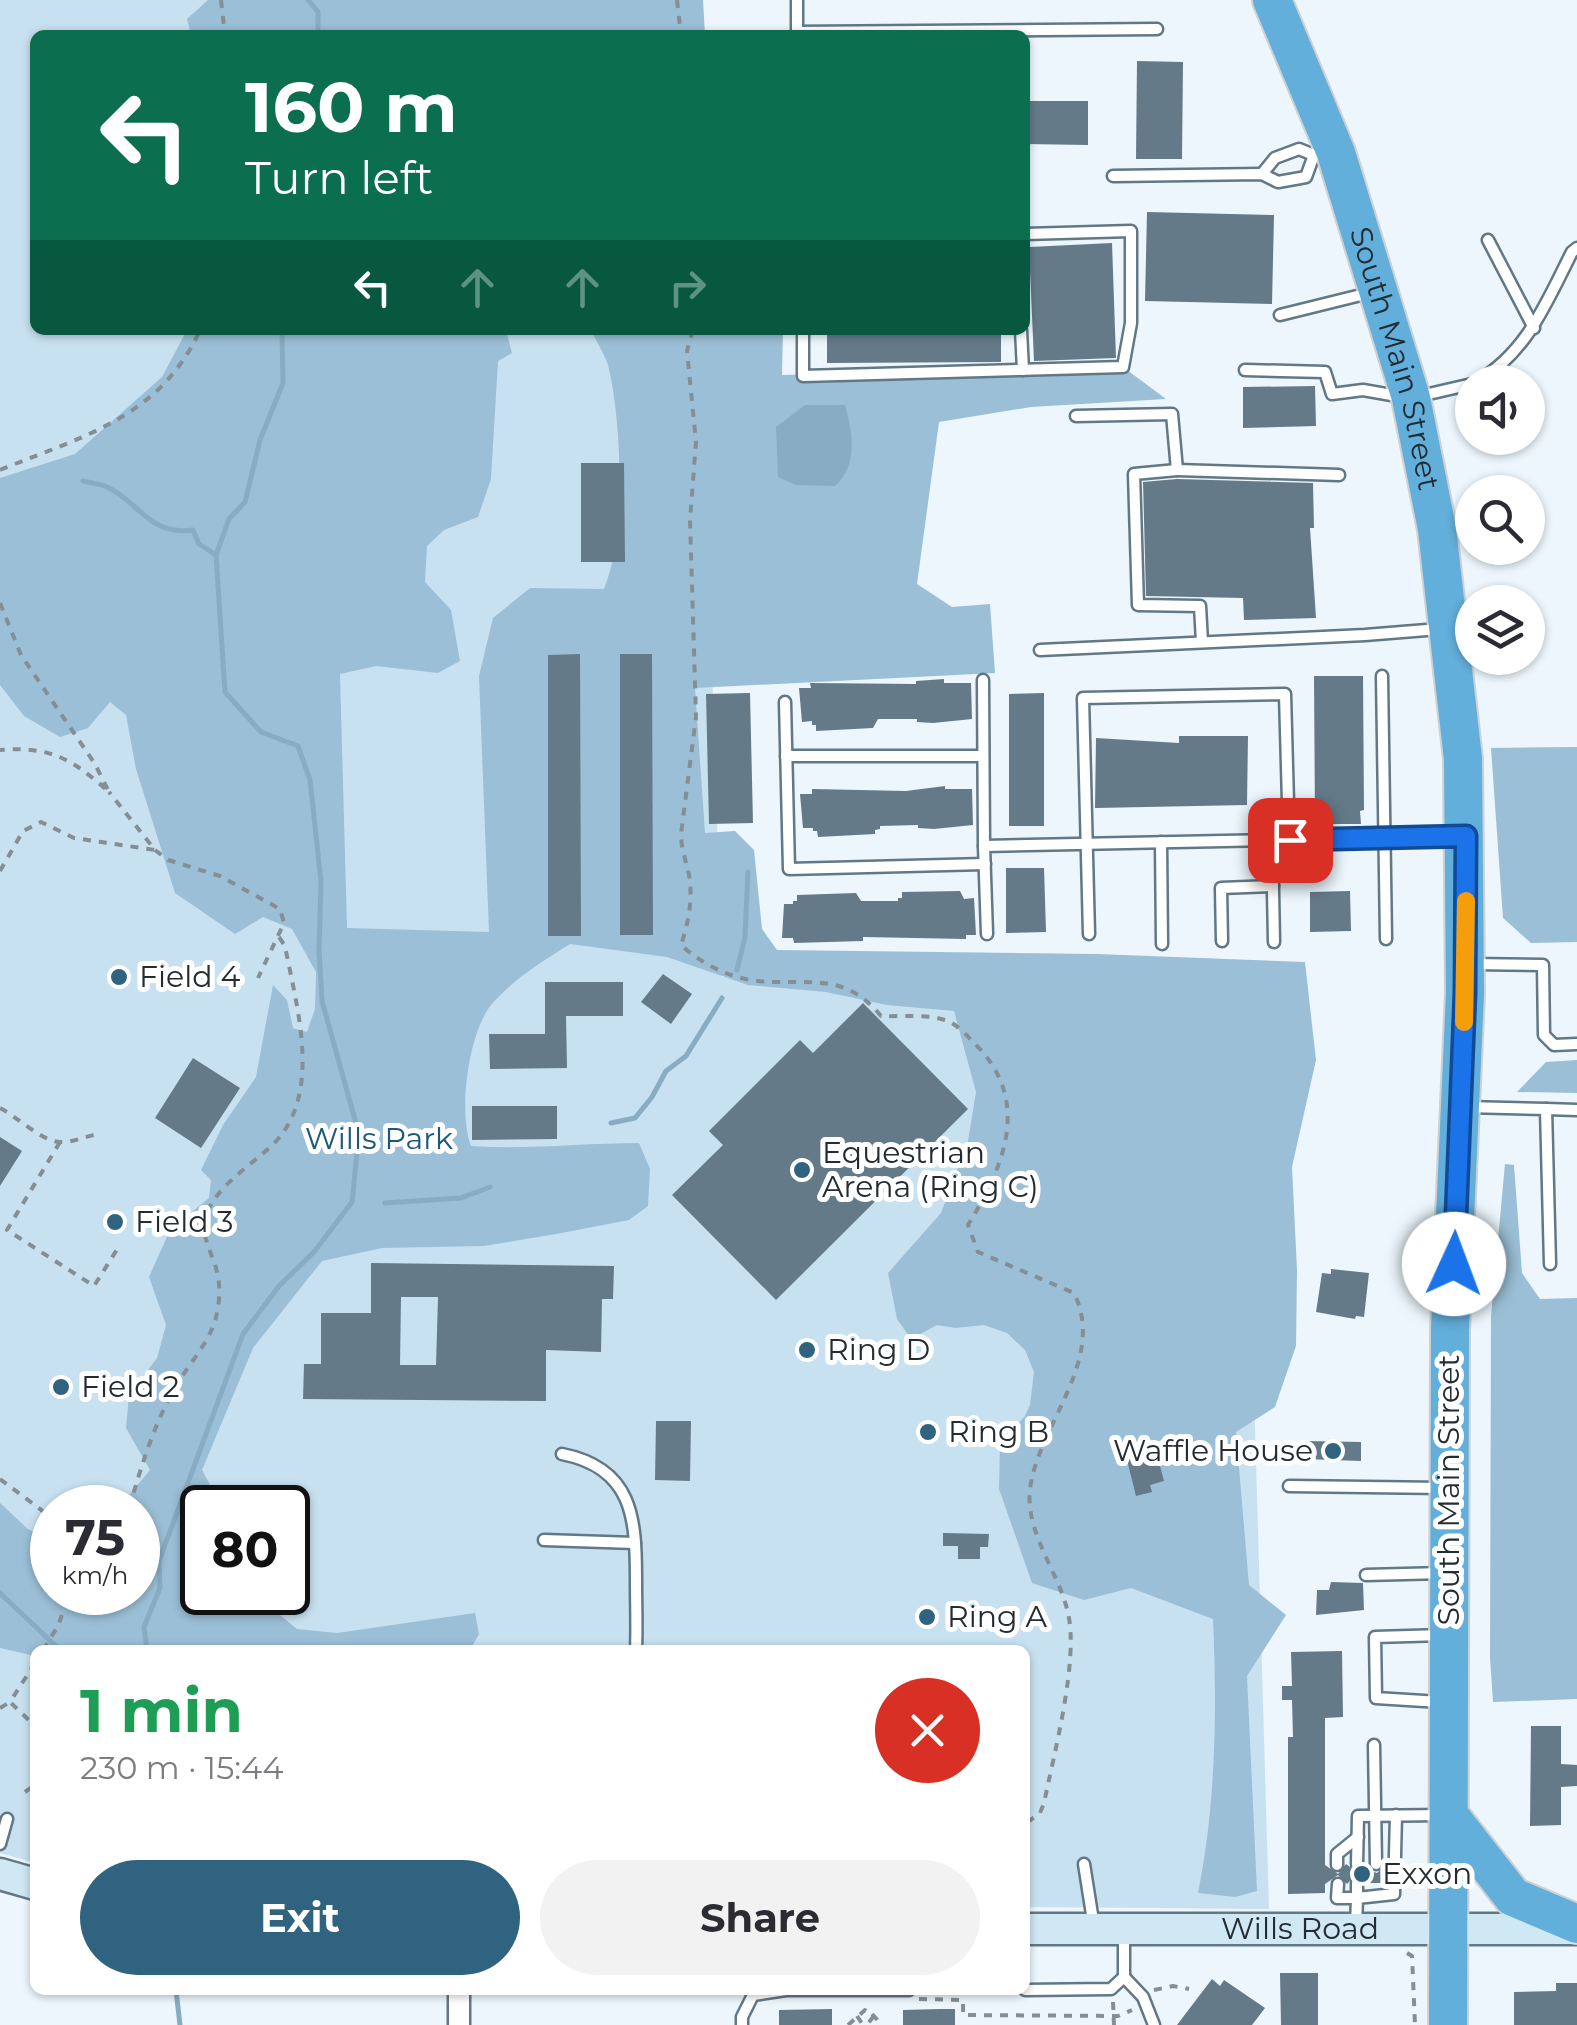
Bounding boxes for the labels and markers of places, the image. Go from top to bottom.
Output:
pin [1248,798,1333,883]
place label: Field 4 [139,958,240,995]
marker: Field 4 [108,966,130,988]
place label: Equestrian Arena (Ring C) [822,1134,1039,1205]
marker: Equestrian Arena (Ring C) [791,1159,813,1181]
place label: Field 3 [135,1203,233,1240]
marker: Field 3 [104,1211,126,1233]
place label: Ring D [827,1331,930,1368]
marker: Ring D [796,1339,818,1361]
place label: Field 2 [81,1368,180,1405]
marker: Field 2 [50,1376,72,1398]
place label: Ring B [948,1413,1049,1450]
marker: Ring B [917,1421,939,1443]
place label: Waffle House [1113,1432,1313,1469]
marker: Waffle House [1322,1440,1344,1462]
place label: Ring A [947,1598,1047,1635]
marker: Ring A [916,1606,938,1628]
place label: Exxon [1382,1855,1472,1892]
marker: Exxon [1351,1863,1373,1885]

